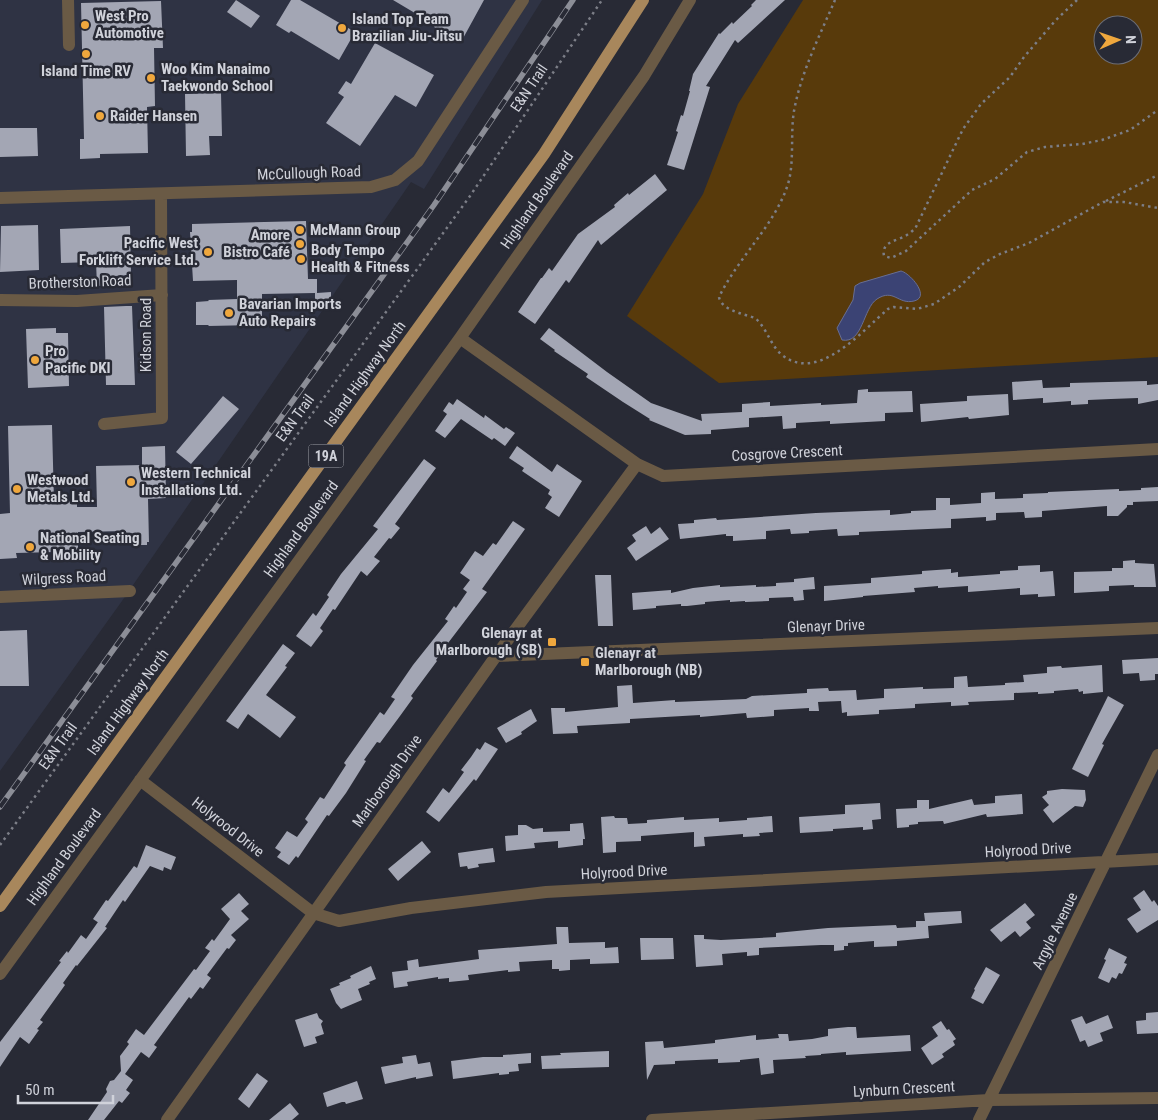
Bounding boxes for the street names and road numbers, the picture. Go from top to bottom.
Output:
street label: E&N Trail [507,61,551,115]
street label: Highland Boulevard [497,148,577,252]
street label: McCullough Road [257,162,361,184]
street label: Brotherston Road [28,271,132,293]
street label: Kidson Road [137,298,155,372]
street label: Island Highway North [320,317,410,431]
street label: E&N Trail [272,391,318,445]
street label: Cosgrove Crescent [731,441,843,465]
road number: 19A [308,444,344,468]
street label: Highland Boulevard [260,477,342,581]
street label: Wilgress Road [21,567,107,589]
street label: Glenayr Drive [787,616,865,636]
street label: Island Highway North [83,645,173,759]
street label: E&N Trail [35,719,81,773]
street label: Marlborough Drive [348,731,426,831]
street label: Holyrood Drive [188,793,268,861]
street label: Highland Boulevard [23,805,105,909]
street label: Holyrood Drive [984,839,1072,861]
street label: Holyrood Drive [580,861,668,883]
street label: Argyle Avenue [1029,889,1081,973]
street label: Lynburn Crescent [853,1077,955,1101]

